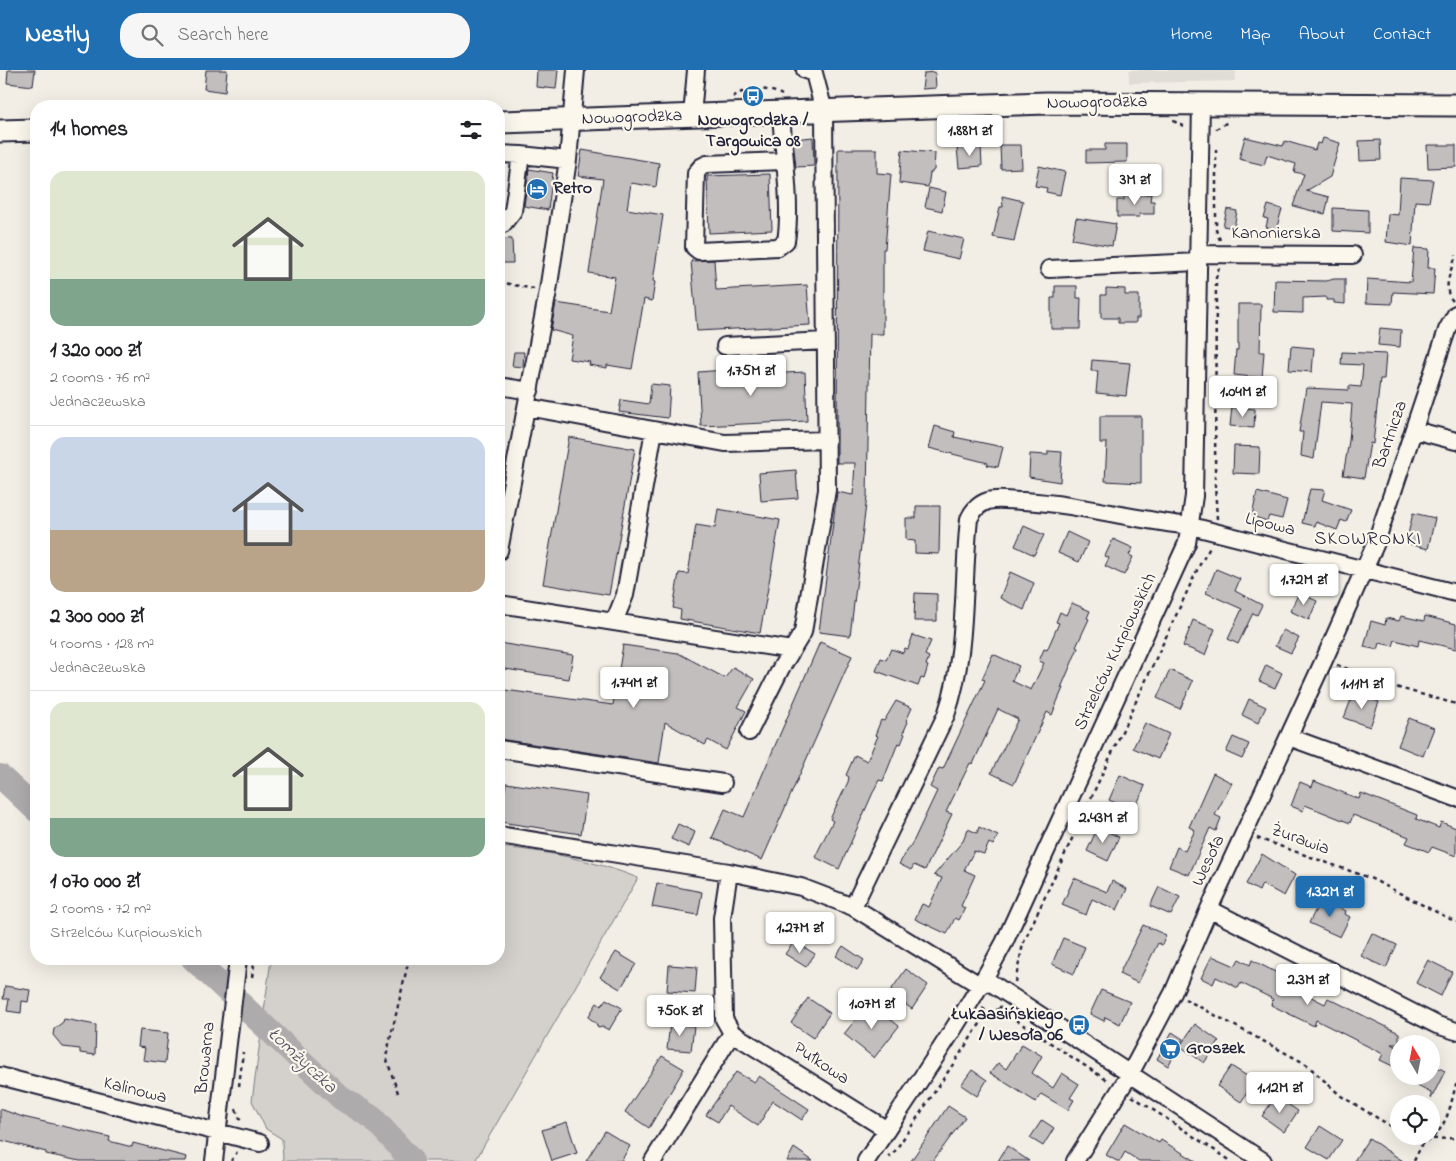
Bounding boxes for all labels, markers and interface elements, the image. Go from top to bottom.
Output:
search box [120,13,470,58]
text: Nestly [25,18,90,53]
icon: search [138,21,166,49]
text: Search here [178,22,269,49]
text: Home [1171,22,1212,48]
text: Map [1240,22,1271,48]
text: About [1299,22,1345,48]
text: Contact [1373,22,1431,48]
bus stop icon: Nowogrodzka / Targowica 08 [741,84,765,108]
street label: Nowogrodzka [1046,89,1148,118]
street label: Nowogrodzka [581,103,683,134]
place label: Nowogrodzka / Targowica 08 [698,108,809,156]
pin: 1.88M zł [918,114,1022,157]
text: 14 homes [50,115,128,145]
icon: filters [457,116,485,144]
text: 1.88M zł [948,119,992,143]
pin: 3M zł [1100,164,1170,206]
text: 3M zł [1120,168,1150,192]
place label: Retro [553,176,592,202]
hotel icon: Retro [525,177,549,201]
icon: home [223,204,313,294]
street label: Kanonierska [1231,221,1321,247]
text: 1 320 000 zł [50,336,141,366]
pin: 1.75M zł [699,354,803,397]
text: 1.75M zł [727,359,775,383]
text: 2 rooms · 76 m² [50,366,150,390]
pin: 1.04M zł [1191,376,1295,418]
text: 1.04M zł [1220,380,1266,404]
text: Jednaczewska [50,390,146,414]
street label: Bartnicza [1367,397,1415,474]
icon: home [223,469,313,559]
street label: Lipowa [1242,506,1298,544]
district label: SKOWRONKI [1314,526,1422,553]
pin: 1.72M zł [1252,564,1356,606]
text: 1.72M zł [1281,568,1327,592]
street label: Strzelców Kurpiowskich [1068,569,1164,735]
text: 2 300 000 zł [50,602,144,632]
text: 4 rooms · 128 m² [50,632,154,656]
text: Jednaczewska [50,656,146,680]
pin: 1.74M zł [582,666,686,709]
pin: 1.11M zł [1310,668,1414,710]
text: 1.74M zł [611,671,657,695]
text: 1.11M zł [1341,672,1383,696]
icon: home [223,734,313,824]
pin: 2.43M zł [1051,802,1155,844]
text: 2.43M zł [1079,806,1127,830]
street label: Żurawia [1267,817,1333,863]
street label: Wesoła [1186,831,1232,891]
text: 1 070 000 zł [50,867,140,897]
pin: 1.32M zł [1278,876,1382,918]
text: 1.32M zł [1307,880,1353,904]
text: 2 rooms · 72 m² [50,897,151,921]
pin: 1.27M zł [748,912,852,954]
text: 1.27M zł [777,916,823,940]
text: Strzelców Kurpiowskich [50,921,202,945]
pin: 2.3M zł [1262,964,1354,1006]
text: 2.3M zł [1287,968,1329,992]
pin: 1.07M zł [820,988,924,1030]
text: 1.07M zł [849,992,895,1016]
pin: 750K zł [634,994,726,1037]
text: 750K zł [658,999,702,1023]
place label: Łukaasińskiego / Wesoła 06 [951,1002,1063,1049]
bus stop icon: Łukaasińskiego / Wesoła 06 [1067,1013,1091,1037]
street label: Browarna [189,1020,223,1097]
water label: Łomżyczka [261,1022,343,1101]
north arrow [1390,1035,1440,1085]
map controls [1390,1035,1440,1145]
street label: Pułkowa [788,1036,854,1092]
place label: Groszek [1186,1036,1246,1062]
supermarket icon: Groszek [1158,1037,1182,1061]
street label: Kalinowa [101,1071,169,1111]
pin: 1.12M zł [1228,1072,1332,1114]
text: 1.12M zł [1257,1076,1303,1100]
button: locate [1390,1095,1440,1145]

